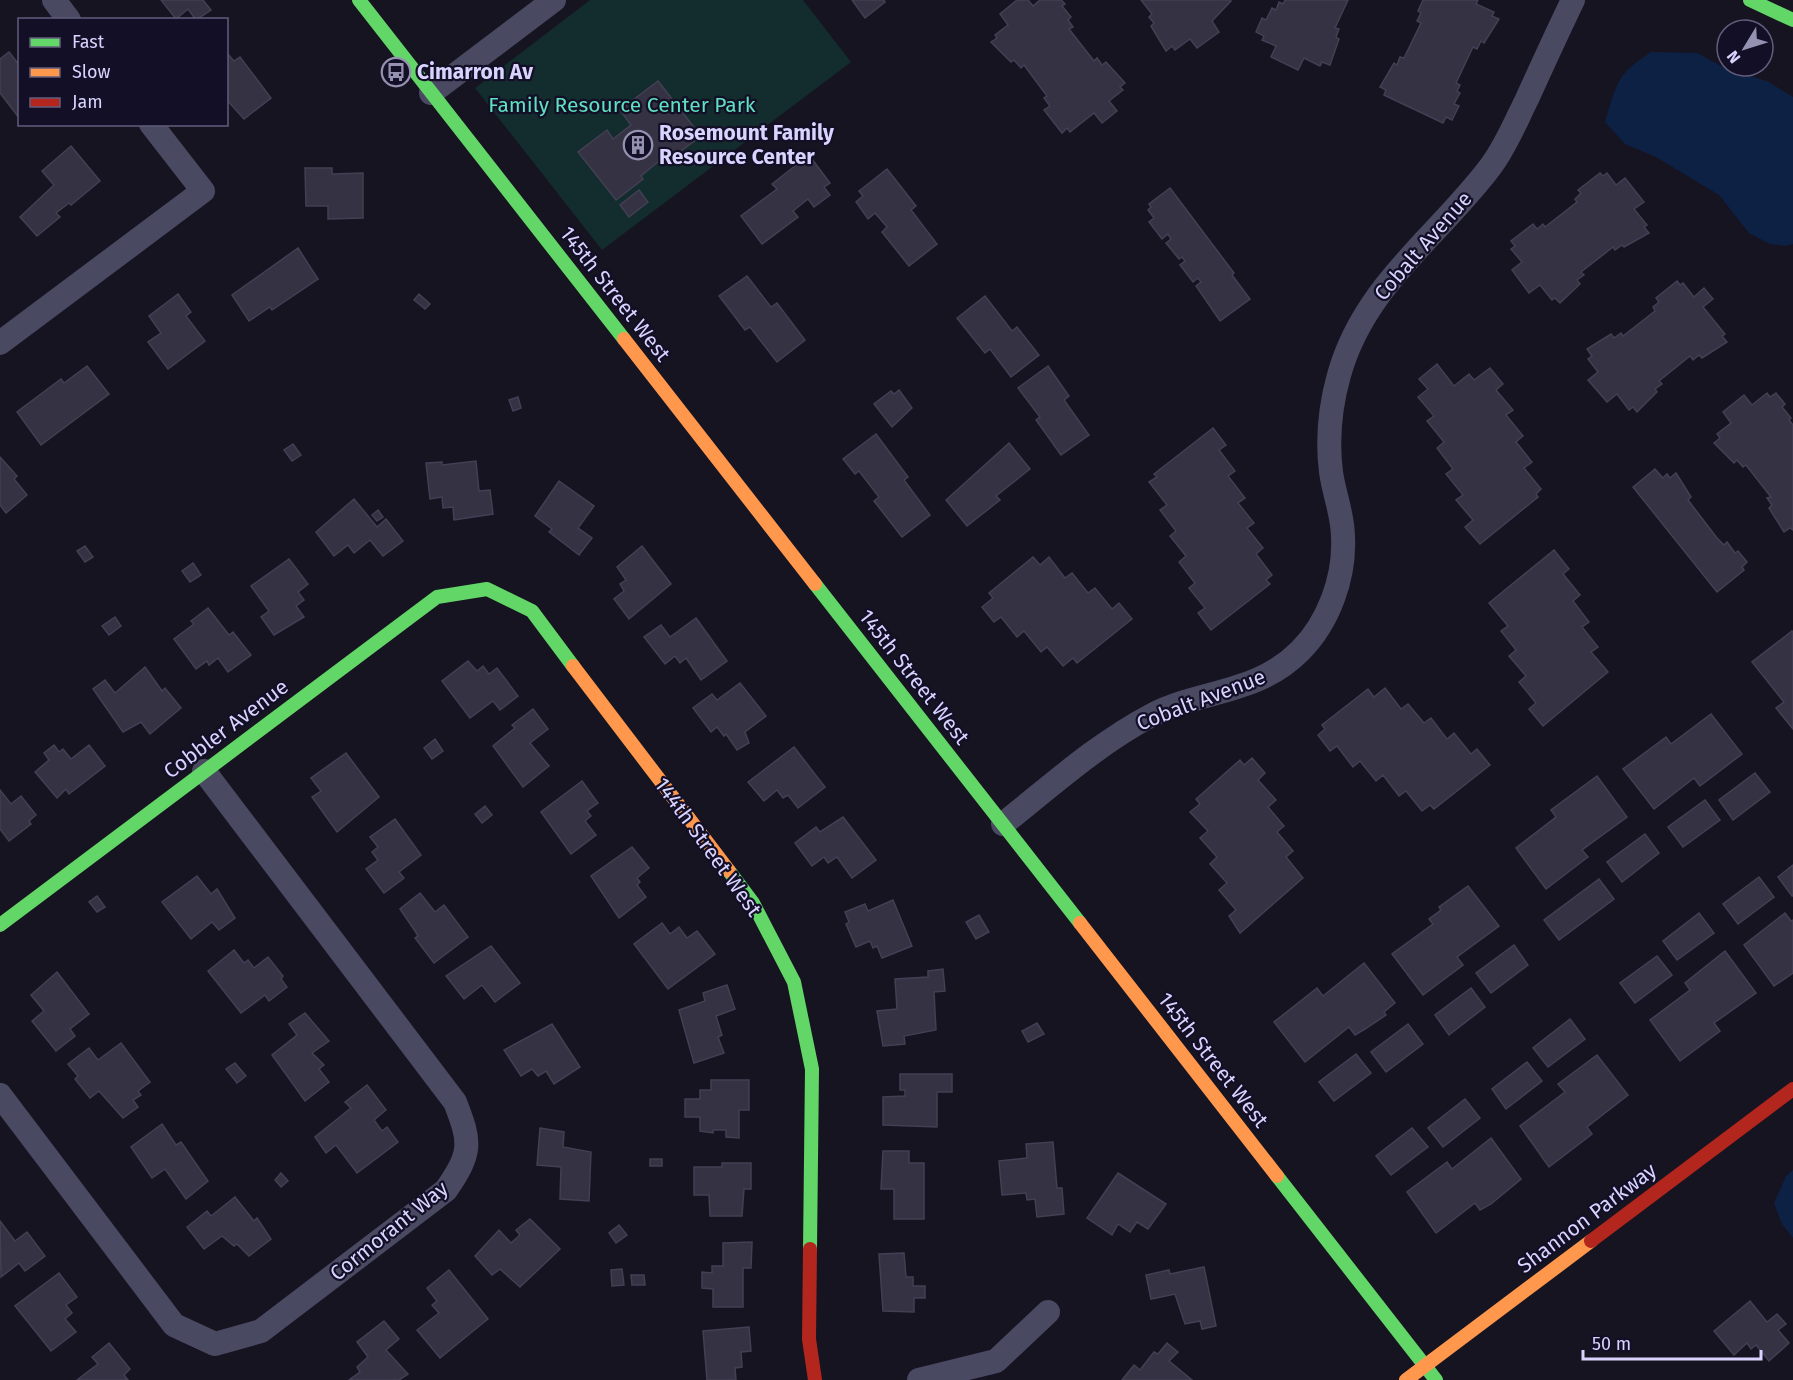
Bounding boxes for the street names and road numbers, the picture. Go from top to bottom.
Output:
street label: Cobalt Avenue [1369,186,1477,306]
street label: 145th Street West [554,221,676,367]
street label: 145th Street West [853,604,975,750]
street label: Cobalt Avenue [1133,663,1269,737]
street label: Cobbler Avenue [159,674,293,784]
street label: 144th Street West [649,772,767,922]
street label: 145th Street West [1152,987,1274,1133]
street label: Shannon Parkway [1512,1157,1662,1279]
street label: Cormorant Way [325,1175,454,1287]

